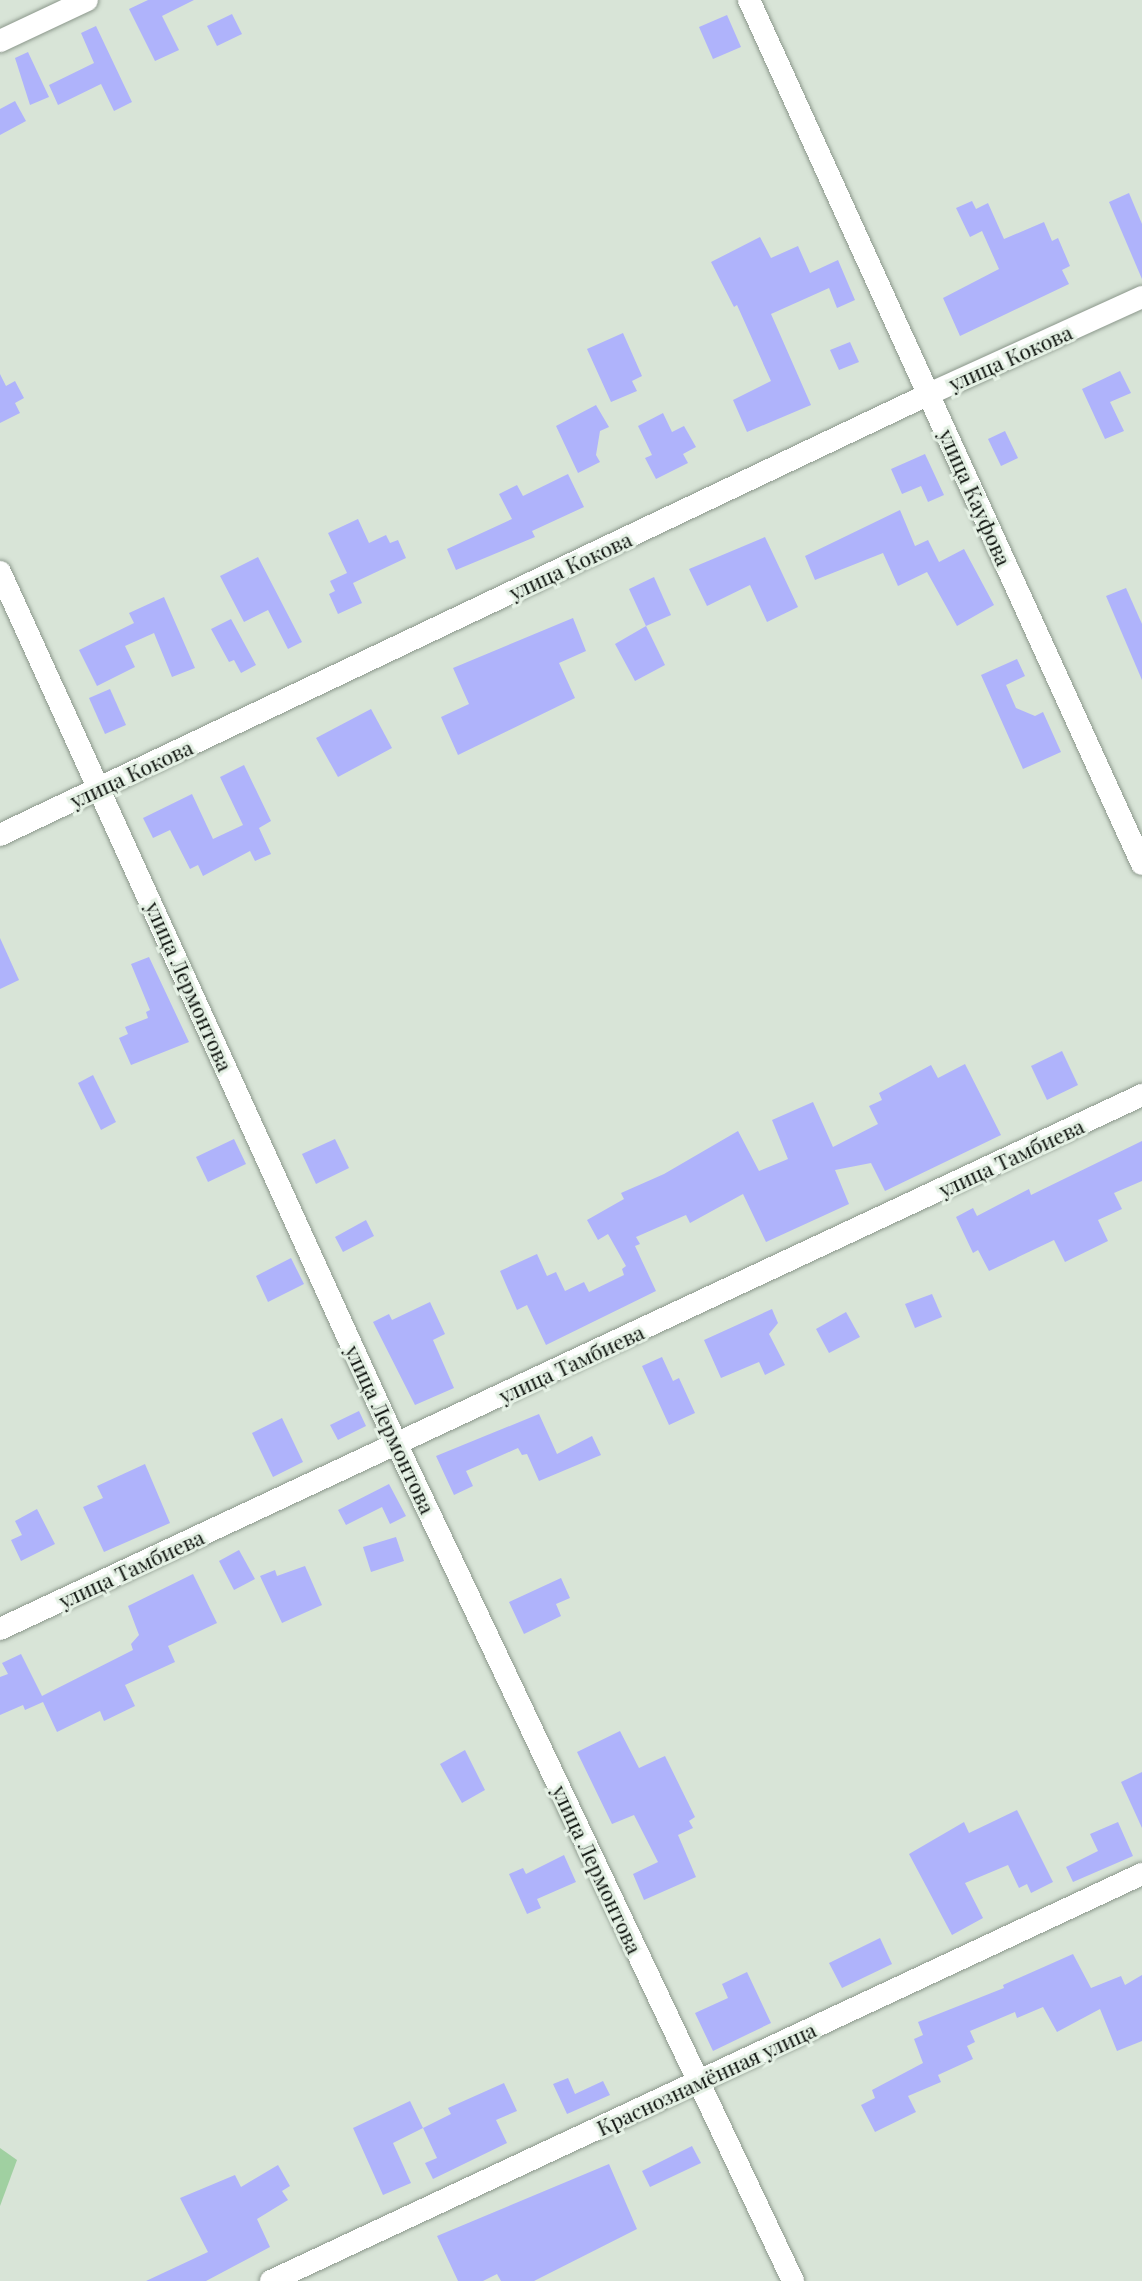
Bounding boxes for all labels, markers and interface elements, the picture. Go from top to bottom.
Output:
street label: улица Кокова [944,319,1076,395]
street label: улица Кауфова [935,425,1017,569]
street label: улица Кокова [505,526,635,604]
street label: улица Кокова [66,734,196,812]
street label: улица Лермонтова [141,897,239,1075]
street label: улица Тамбиева [934,1112,1088,1202]
street label: улица Тамбиева [494,1318,648,1408]
street label: улица Лермонтова [341,1341,441,1517]
street label: улица Тамбиева [54,1523,208,1613]
street label: улица Лермонтова [548,1781,648,1957]
street label: Краснознамённая улица [592,2016,820,2140]

